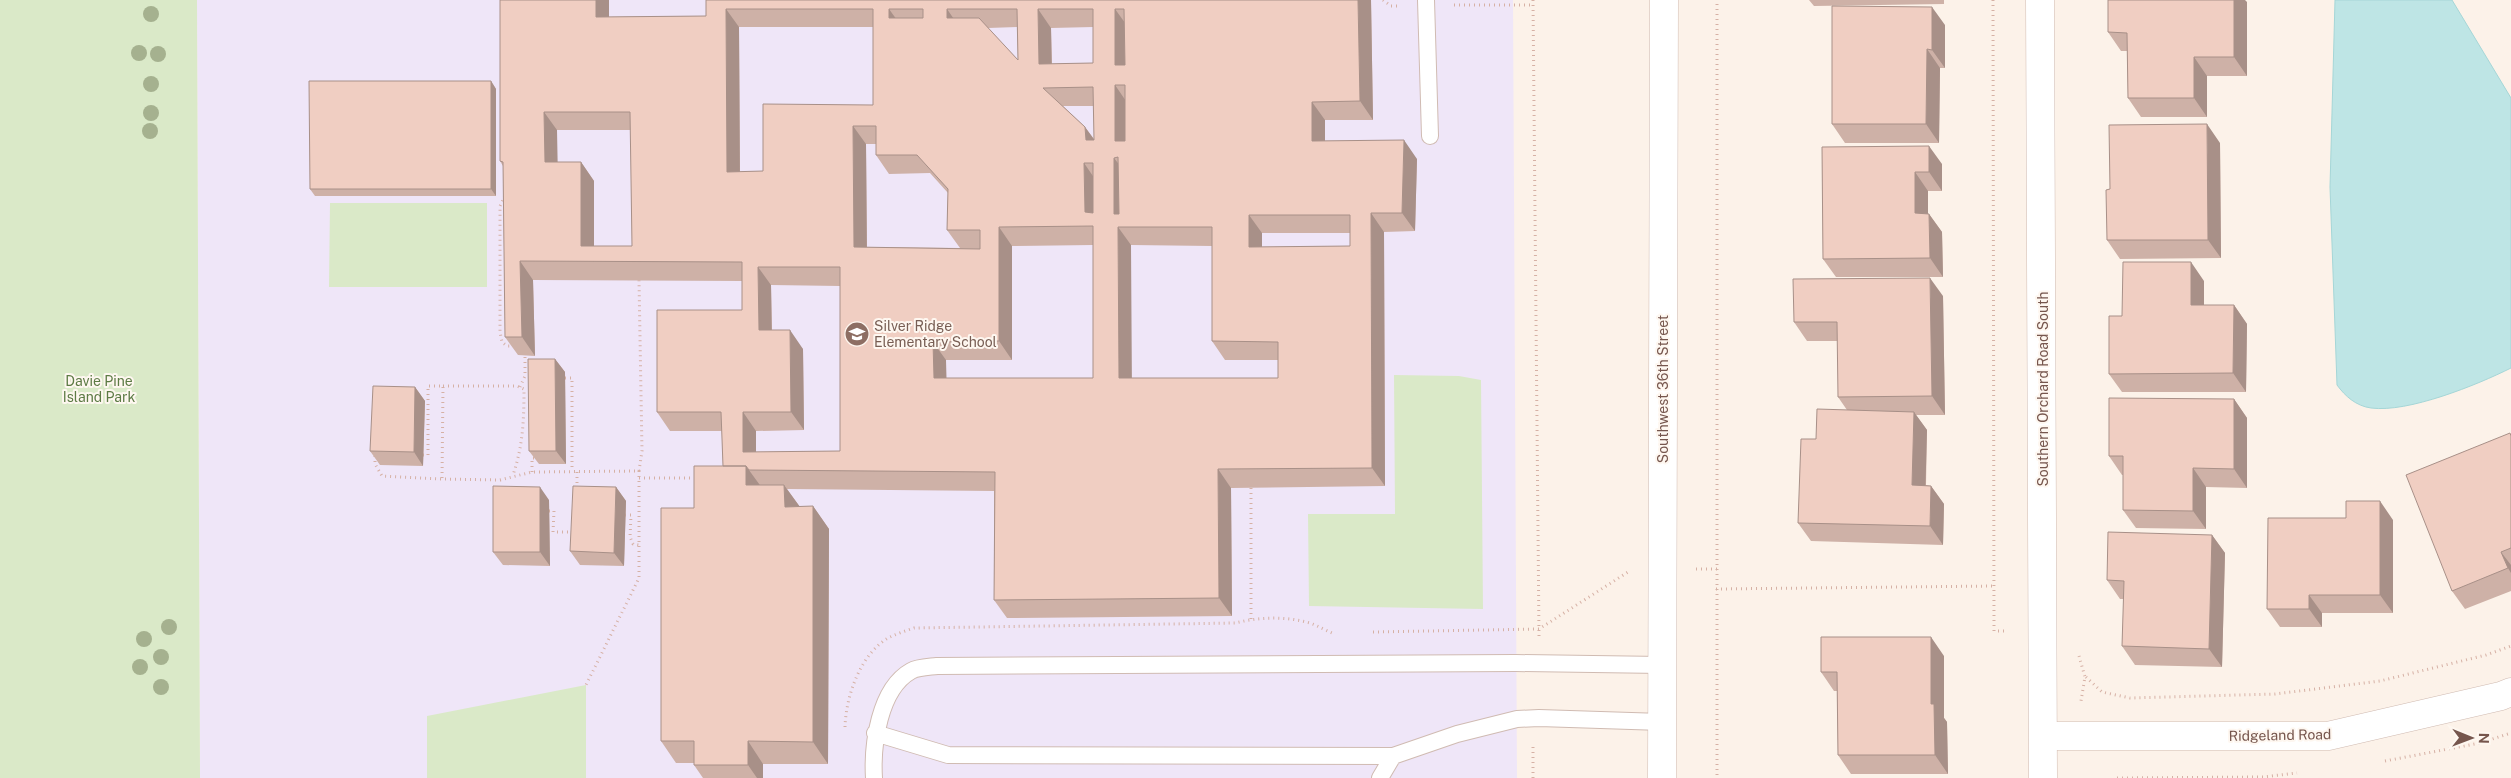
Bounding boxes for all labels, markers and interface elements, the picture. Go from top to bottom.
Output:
street label: Southern Orchard Road South [2035,291,2051,487]
street label: Southwest 36th Street [1655,315,1671,463]
place label: Silver Ridge Elementary School [874,318,997,350]
school or university icon: Silver Ridge Elementary School [844,321,870,347]
park label: Davie Pine Island Park [63,373,135,405]
north arrow [2446,713,2496,763]
street label: Ridgeland Road [2229,726,2331,744]
text: N [2476,733,2492,744]

